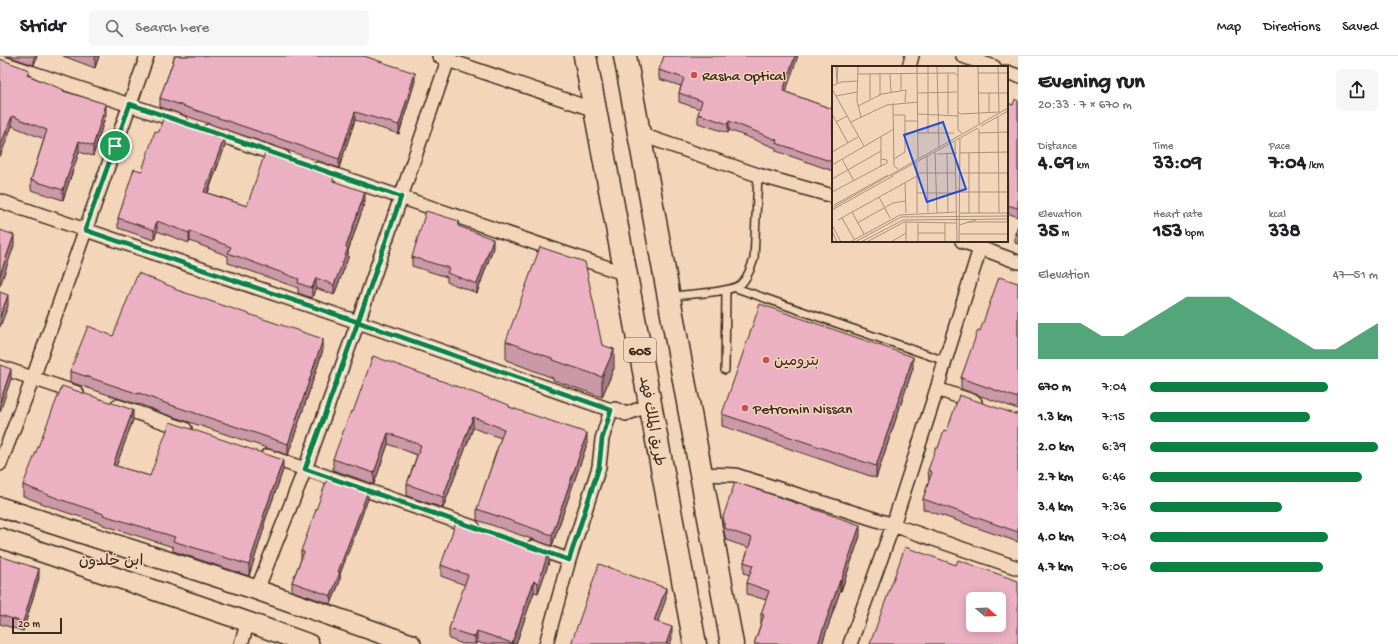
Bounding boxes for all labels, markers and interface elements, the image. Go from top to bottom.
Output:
search box [89,10,369,46]
text: Stridr [20,16,65,39]
icon: search [103,17,125,39]
text: Search here [135,19,209,37]
text: Map [1217,19,1241,36]
text: Directions [1263,19,1320,36]
text: Saved [1342,19,1378,36]
inset map [832,66,1008,242]
place label: Rasha Optical [702,68,786,86]
button: share [1336,69,1378,111]
marker: Rasha Optical [689,70,699,80]
text: Evening run [1038,70,1145,96]
text: 20:33 · 7 × 670 m [1038,98,1132,113]
pin [98,129,132,163]
icon: arrive [104,135,126,157]
text: Distance [1038,141,1077,153]
text: Time [1153,141,1173,153]
text: Pace [1269,141,1290,153]
text: 4.69 [1038,153,1074,176]
text: 33:09 [1153,153,1202,176]
text: 7:04 [1269,153,1306,176]
text: km [1074,160,1089,172]
text: /km [1306,160,1324,172]
text: Elevation [1038,209,1082,221]
text: Heart rate [1153,209,1203,221]
text: kcal [1269,209,1286,221]
text: 35 [1038,221,1059,244]
text: 153 [1153,221,1182,244]
text: 338 [1269,221,1300,244]
text: m [1059,228,1069,240]
text: bpm [1182,228,1204,240]
text: Elevation [1038,268,1090,283]
text: 47–51 m [1333,268,1378,283]
road number: 605 [624,338,656,362]
place label: بترومين [774,353,819,371]
marker: بترومين [761,355,771,365]
street label: طريق الملك فهد [634,375,668,468]
text: 670 m [1038,380,1071,395]
text: 7:04 [1102,380,1126,395]
place label: Petromin Nissan [752,401,852,419]
marker: Petromin Nissan [740,403,750,413]
text: 1.3 km [1038,410,1072,425]
text: 7:15 [1102,410,1125,425]
text: 2.0 km [1038,440,1074,455]
text: 6:39 [1102,440,1126,455]
text: 2.7 km [1038,470,1073,485]
text: 6:46 [1102,470,1125,485]
text: 3.4 km [1038,500,1073,515]
text: 7:36 [1102,500,1126,515]
text: 4.0 km [1038,530,1074,545]
text: 7:04 [1102,530,1126,545]
district label: ابن خلدون [79,553,143,572]
text: 4.7 km [1038,560,1073,575]
text: 7:06 [1102,560,1127,575]
north arrow [966,592,1006,632]
map controls [966,592,1006,632]
scale bar [12,616,62,635]
text: 20 m [18,619,40,631]

